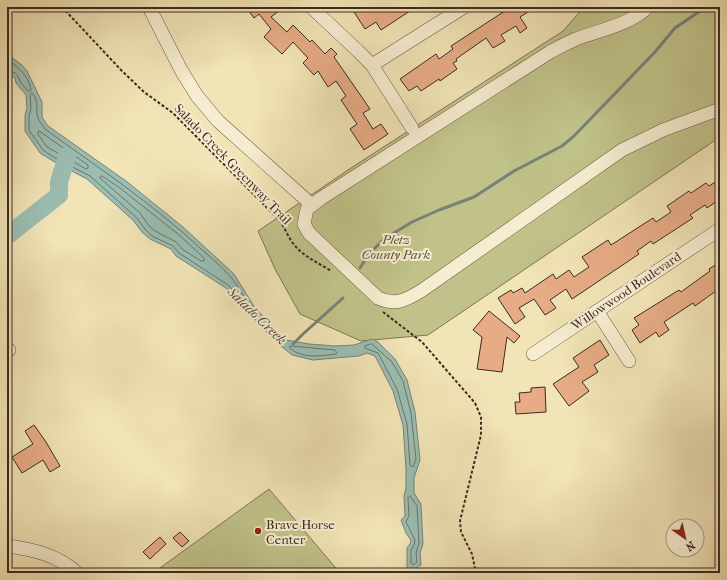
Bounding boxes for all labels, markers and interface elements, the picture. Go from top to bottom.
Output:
street label: Salado Creek Greenway Trail [171,101,295,228]
park label: Pletz County Park [362,232,430,262]
street label: Willowwood Boulevard [567,248,684,334]
water label: Salado Creek [223,283,290,348]
place label: Brave Horse Center [266,517,335,547]
north arrow [665,518,705,558]
marker: Brave Horse Center [253,526,263,536]
text: N [683,538,697,554]

